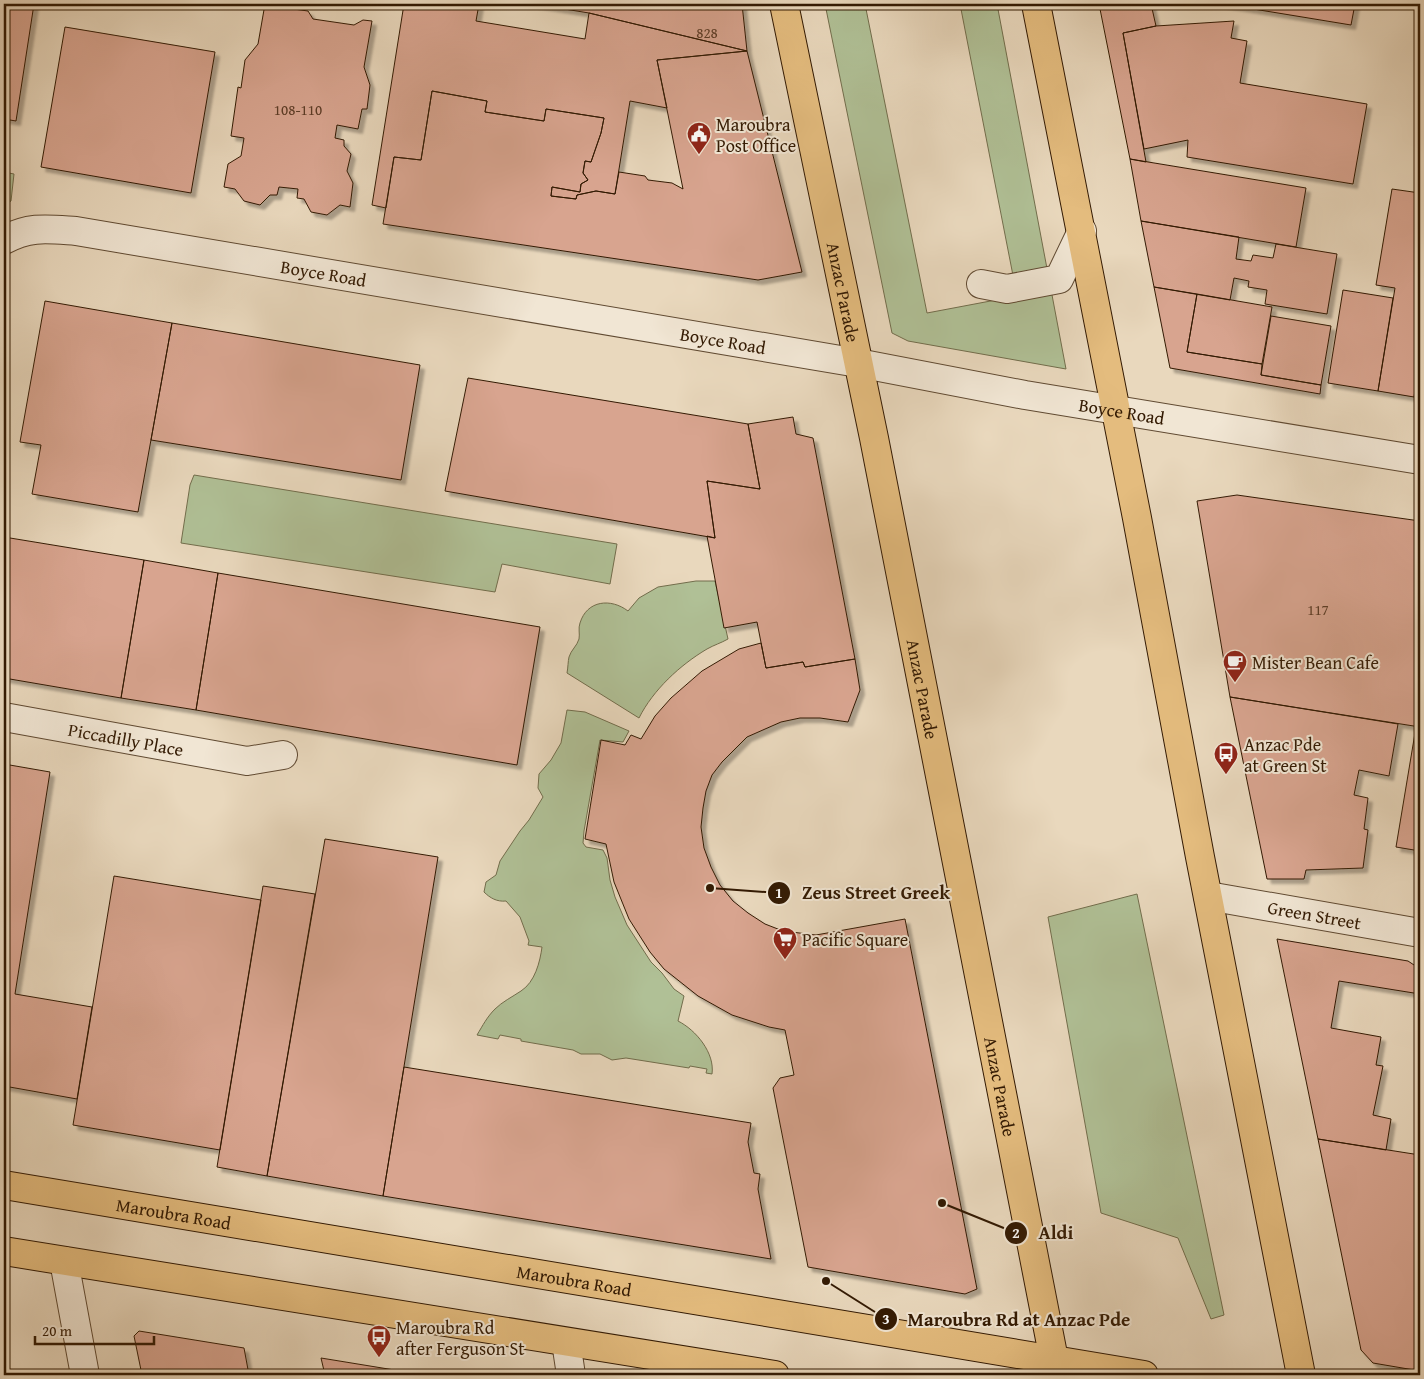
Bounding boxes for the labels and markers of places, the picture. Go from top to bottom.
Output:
place label: Maroubra Post Office [716,111,796,159]
public building icon: Maroubra Post Office [686,121,712,155]
cafe icon: Mister Bean Cafe [1222,649,1248,683]
place label: Mister Bean Cafe [1252,649,1379,676]
place label: Anzac Pde at Green St [1244,731,1327,779]
bus stop icon: Anzac Pde at Green St [1213,741,1239,775]
callout: Zeus Street Greek [767,876,960,910]
supermarket icon: Pacific Square [772,926,798,960]
place label: Pacific Square [802,926,908,953]
callout: Aldi [1004,1216,1083,1250]
callout: Maroubra Rd at Anzac Pde [873,1302,1141,1336]
place label: Maroubra Rd after Ferguson St [396,1314,525,1362]
bus stop icon: Maroubra Rd after Ferguson St [366,1324,392,1358]

